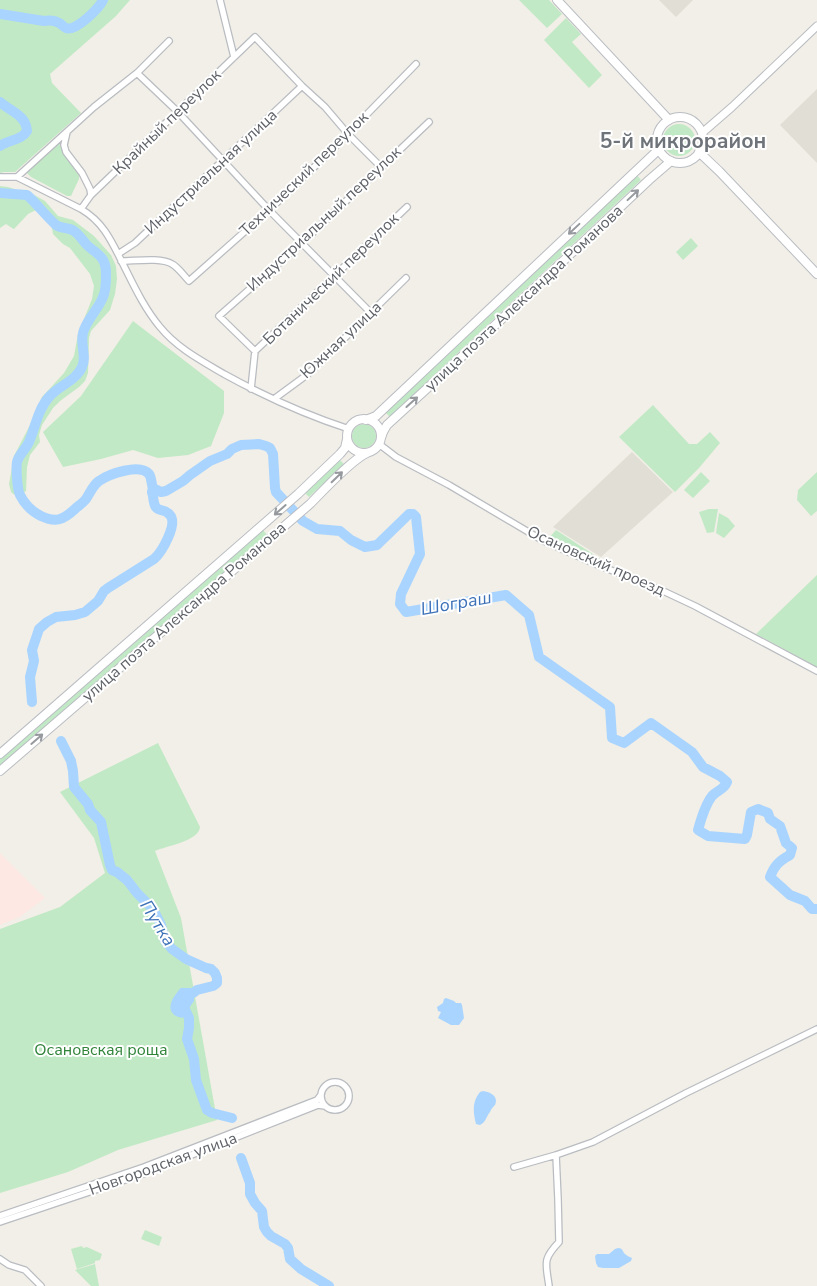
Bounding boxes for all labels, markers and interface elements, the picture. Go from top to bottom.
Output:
street label: Крайный переулок [108,64,226,180]
street label: Индустриальная улица [140,105,282,239]
street label: Технический переулок [235,106,374,241]
district label: 5-й микрорайон [600,127,766,155]
street label: Индустриальный переулок [242,141,407,297]
one-way arrow [627,189,640,201]
street label: улица поэта Александра Романова [420,200,628,396]
street label: Ботанический переулок [258,208,404,350]
one-way arrow [568,223,581,235]
street label: Южная улица [295,296,387,384]
one-way arrow [406,396,419,408]
one-way arrow [331,471,344,483]
one-way arrow [273,504,286,516]
street label: улица поэта Александра Романова [77,517,291,707]
street label: Осановский проезд [524,521,669,601]
water label: Шограш [419,585,493,621]
one-way arrow [30,734,43,745]
water label: Путка [135,895,181,951]
park label: Осановская роща [34,1039,168,1061]
street label: Новгородская улица [86,1127,240,1201]

